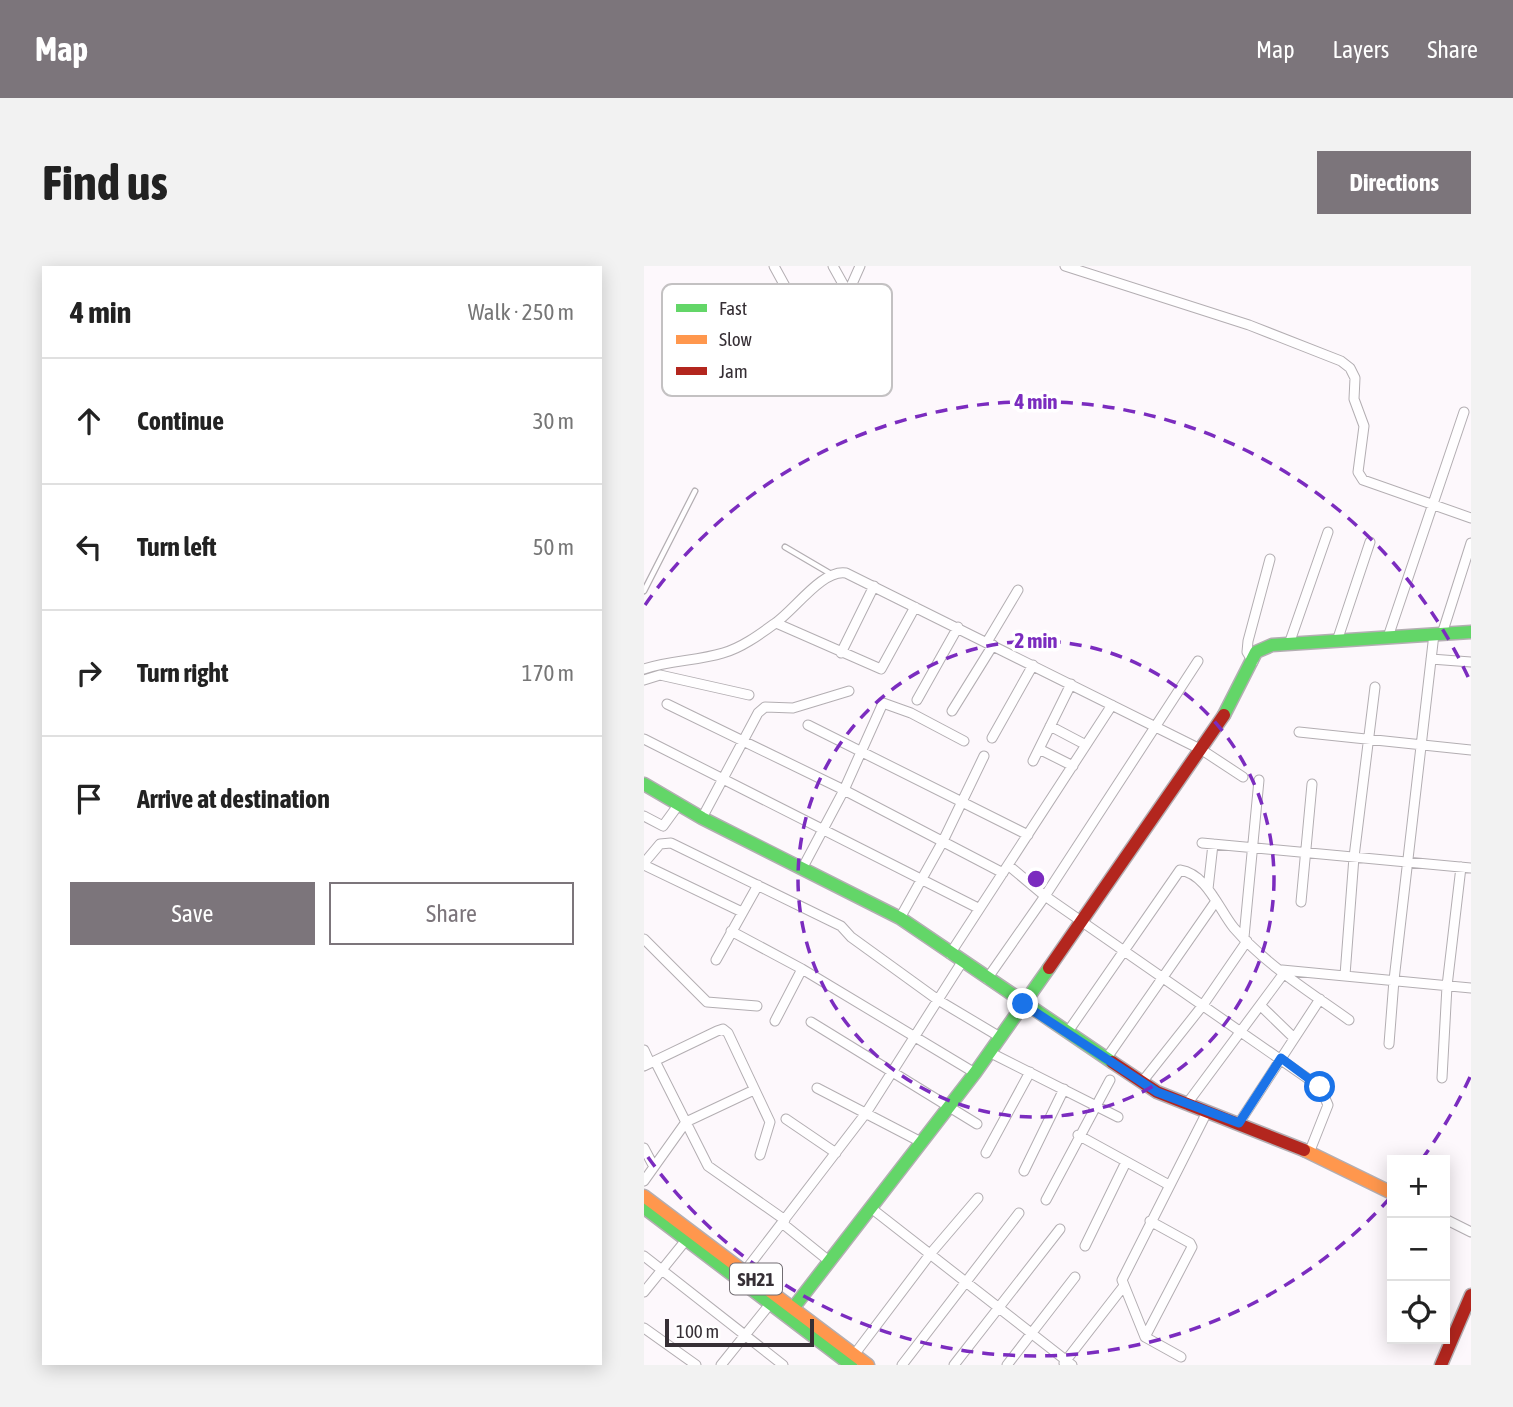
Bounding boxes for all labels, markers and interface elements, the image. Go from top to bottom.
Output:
text: Map [35,30,88,68]
text: Map [1256,36,1295,63]
text: Layers [1333,36,1389,63]
text: Share [1427,36,1478,63]
button: Directions [1317,151,1471,214]
text: Find us [42,154,168,210]
legend [662,284,892,396]
text: 4 min [70,295,131,329]
text: Fast [719,297,747,319]
text: Walk · 250 m [468,299,574,325]
text: Slow [719,328,753,350]
text: Jam [719,360,748,382]
text: 4 min [1014,389,1057,413]
icon: ahead [70,402,108,440]
text: Continue [137,406,224,436]
text: 30 m [533,408,574,434]
icon: left [70,528,108,566]
text: Turn left [137,532,217,562]
text: 50 m [533,534,574,560]
text: 2 min [1015,628,1057,652]
icon: right [70,654,108,692]
text: Turn right [137,658,228,688]
text: 170 m [522,660,574,686]
icon: arrive [70,780,108,818]
text: Arrive at destination [137,784,330,814]
centre of rings [1024,867,1048,891]
button: Save [70,882,315,945]
button: Share [329,882,574,945]
route end [1007,988,1038,1019]
route start [1304,1071,1335,1102]
map controls [1387,1155,1450,1344]
button: + [1387,1155,1450,1218]
button: − [1387,1218,1450,1281]
road number: SH21 [730,1264,782,1294]
button: locate [1387,1281,1450,1344]
scale bar [665,1316,814,1348]
text: 100 m [676,1320,719,1342]

